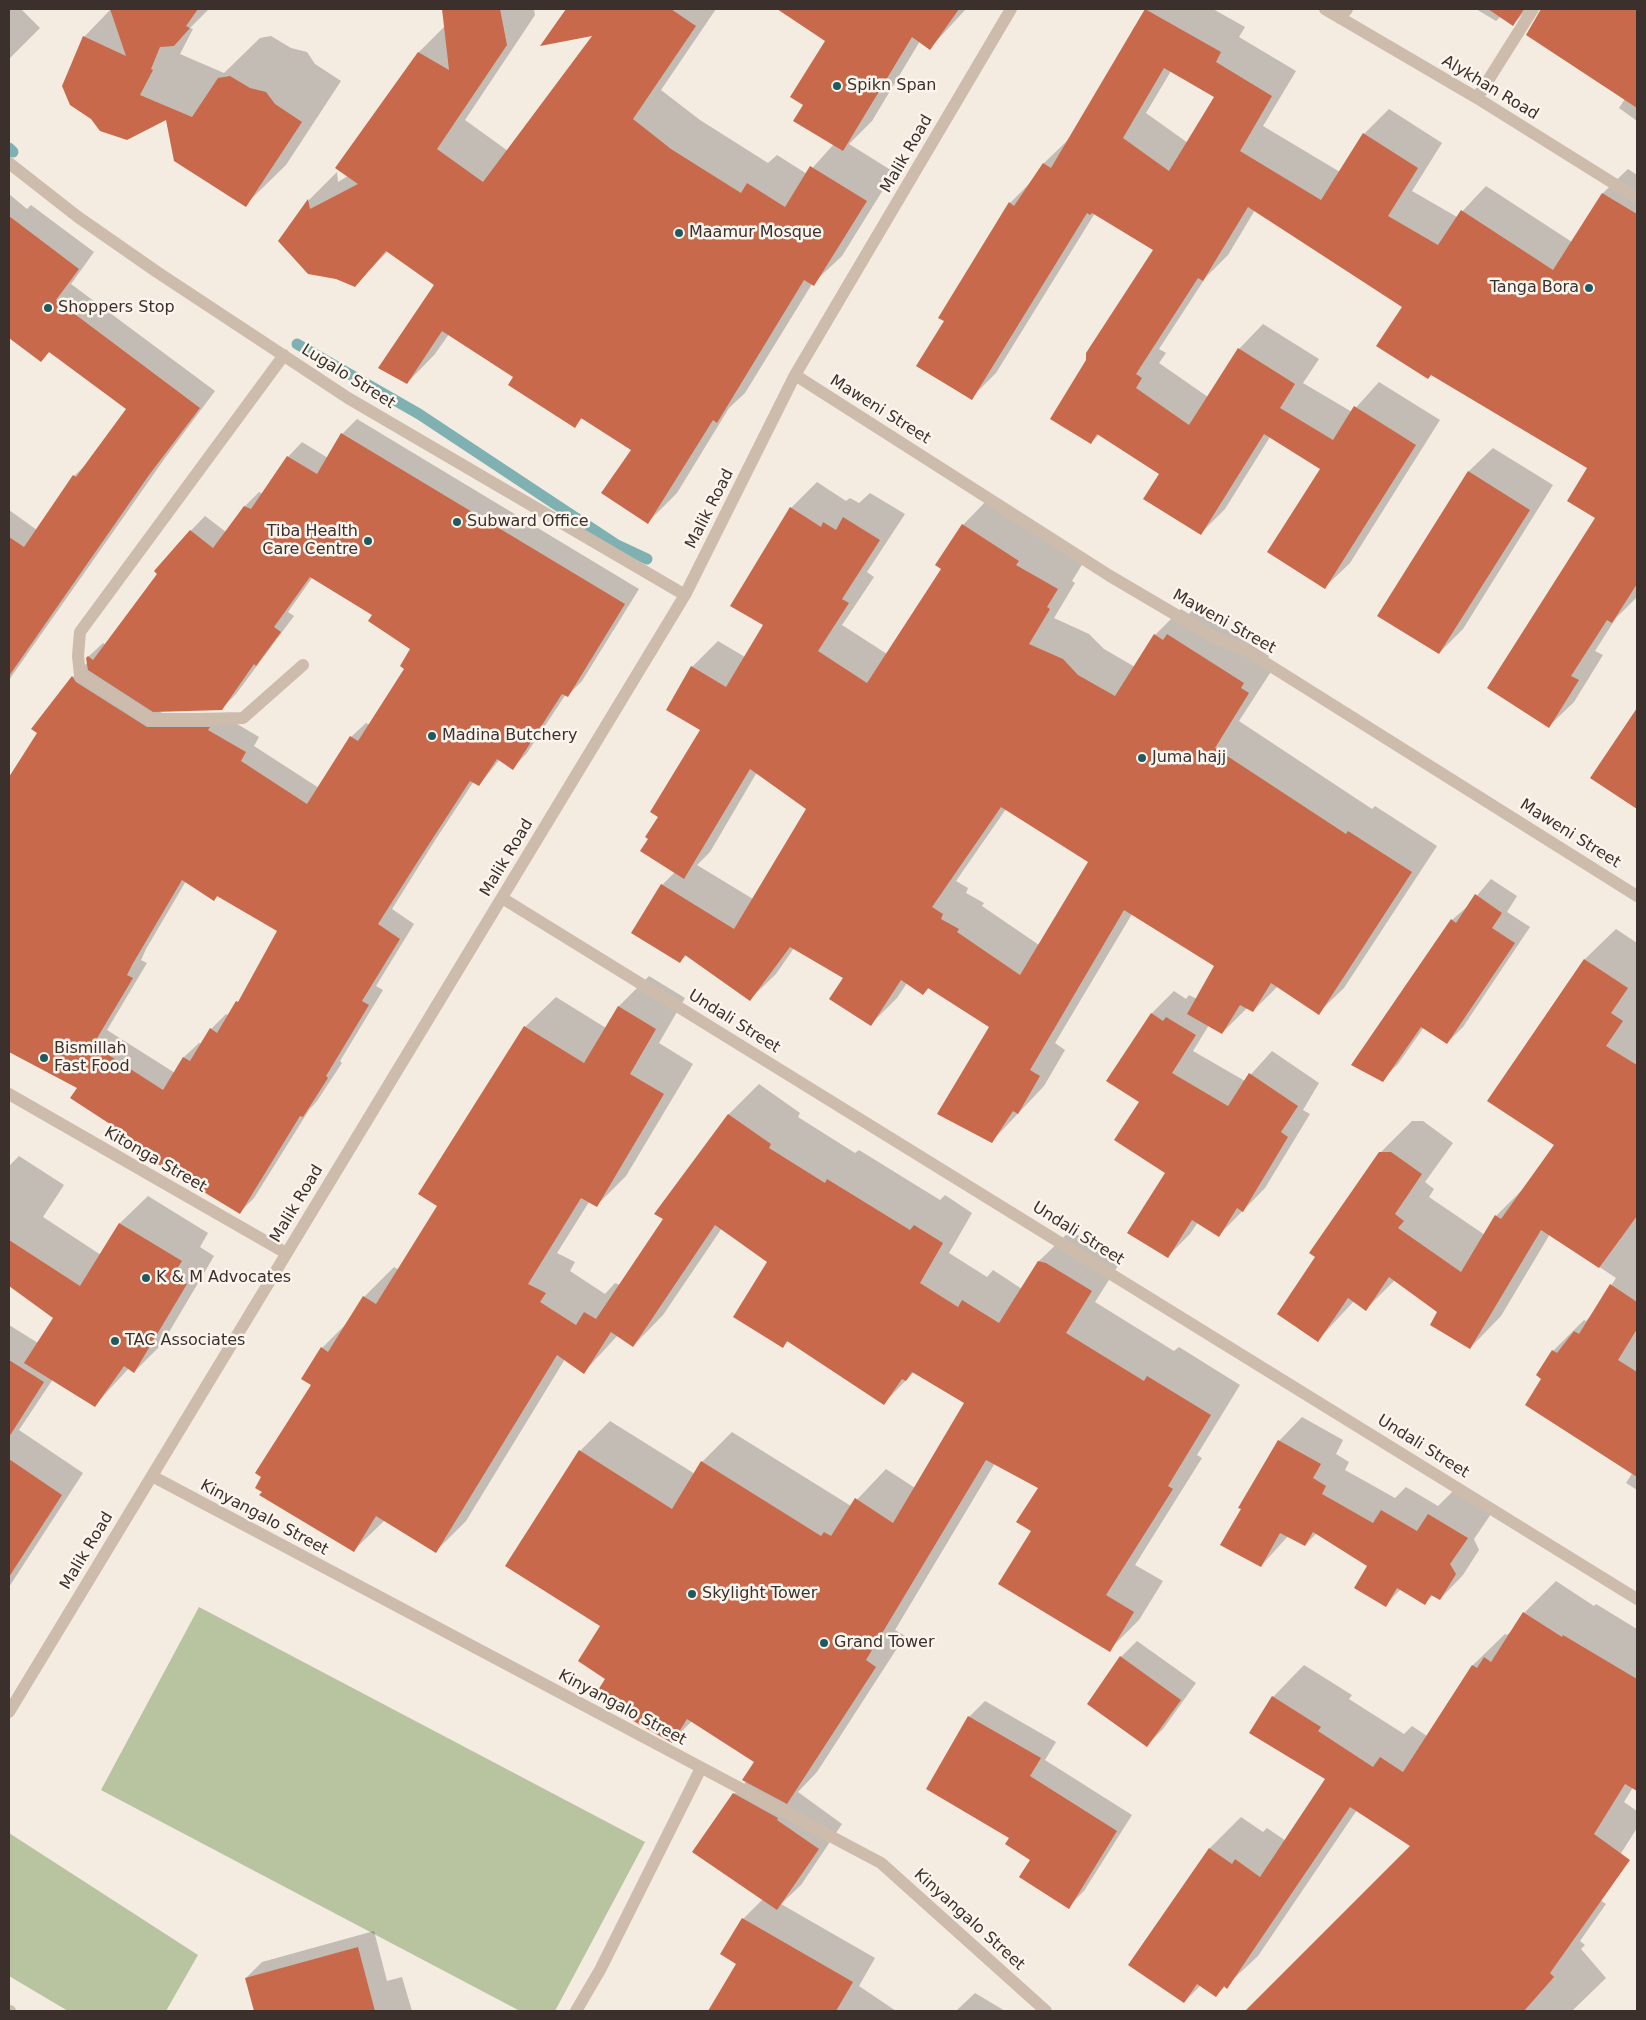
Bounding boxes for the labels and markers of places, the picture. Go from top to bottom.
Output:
place label: Spikn Span [847,76,937,96]
marker: Spikn Span [831,80,843,92]
place label: Maamur Mosque [689,223,822,243]
marker: Maamur Mosque [673,227,685,239]
place label: Tanga Bora [1490,278,1579,298]
marker: Tanga Bora [1583,282,1595,294]
place label: Shoppers Stop [58,298,175,318]
marker: Shoppers Stop [42,302,54,314]
place label: Subward Office [467,512,589,532]
marker: Subward Office [451,516,463,528]
place label: Tiba Health Care Centre [262,522,358,560]
marker: Tiba Health Care Centre [362,535,374,547]
place label: Madina Butchery [442,726,577,746]
marker: Madina Butchery [426,730,438,742]
place label: Juma hajj [1152,748,1226,768]
marker: Juma hajj [1136,752,1148,764]
place label: Bismillah Fast Food [54,1039,130,1077]
marker: Bismillah Fast Food [38,1052,50,1064]
place label: K & M Advocates [156,1268,291,1288]
marker: K & M Advocates [140,1272,152,1284]
place label: TAC Associates [125,1331,245,1351]
marker: TAC Associates [109,1335,121,1347]
place label: Skylight Tower [702,1584,817,1604]
marker: Skylight Tower [686,1588,698,1600]
place label: Grand Tower [834,1633,935,1653]
marker: Grand Tower [818,1637,830,1649]

